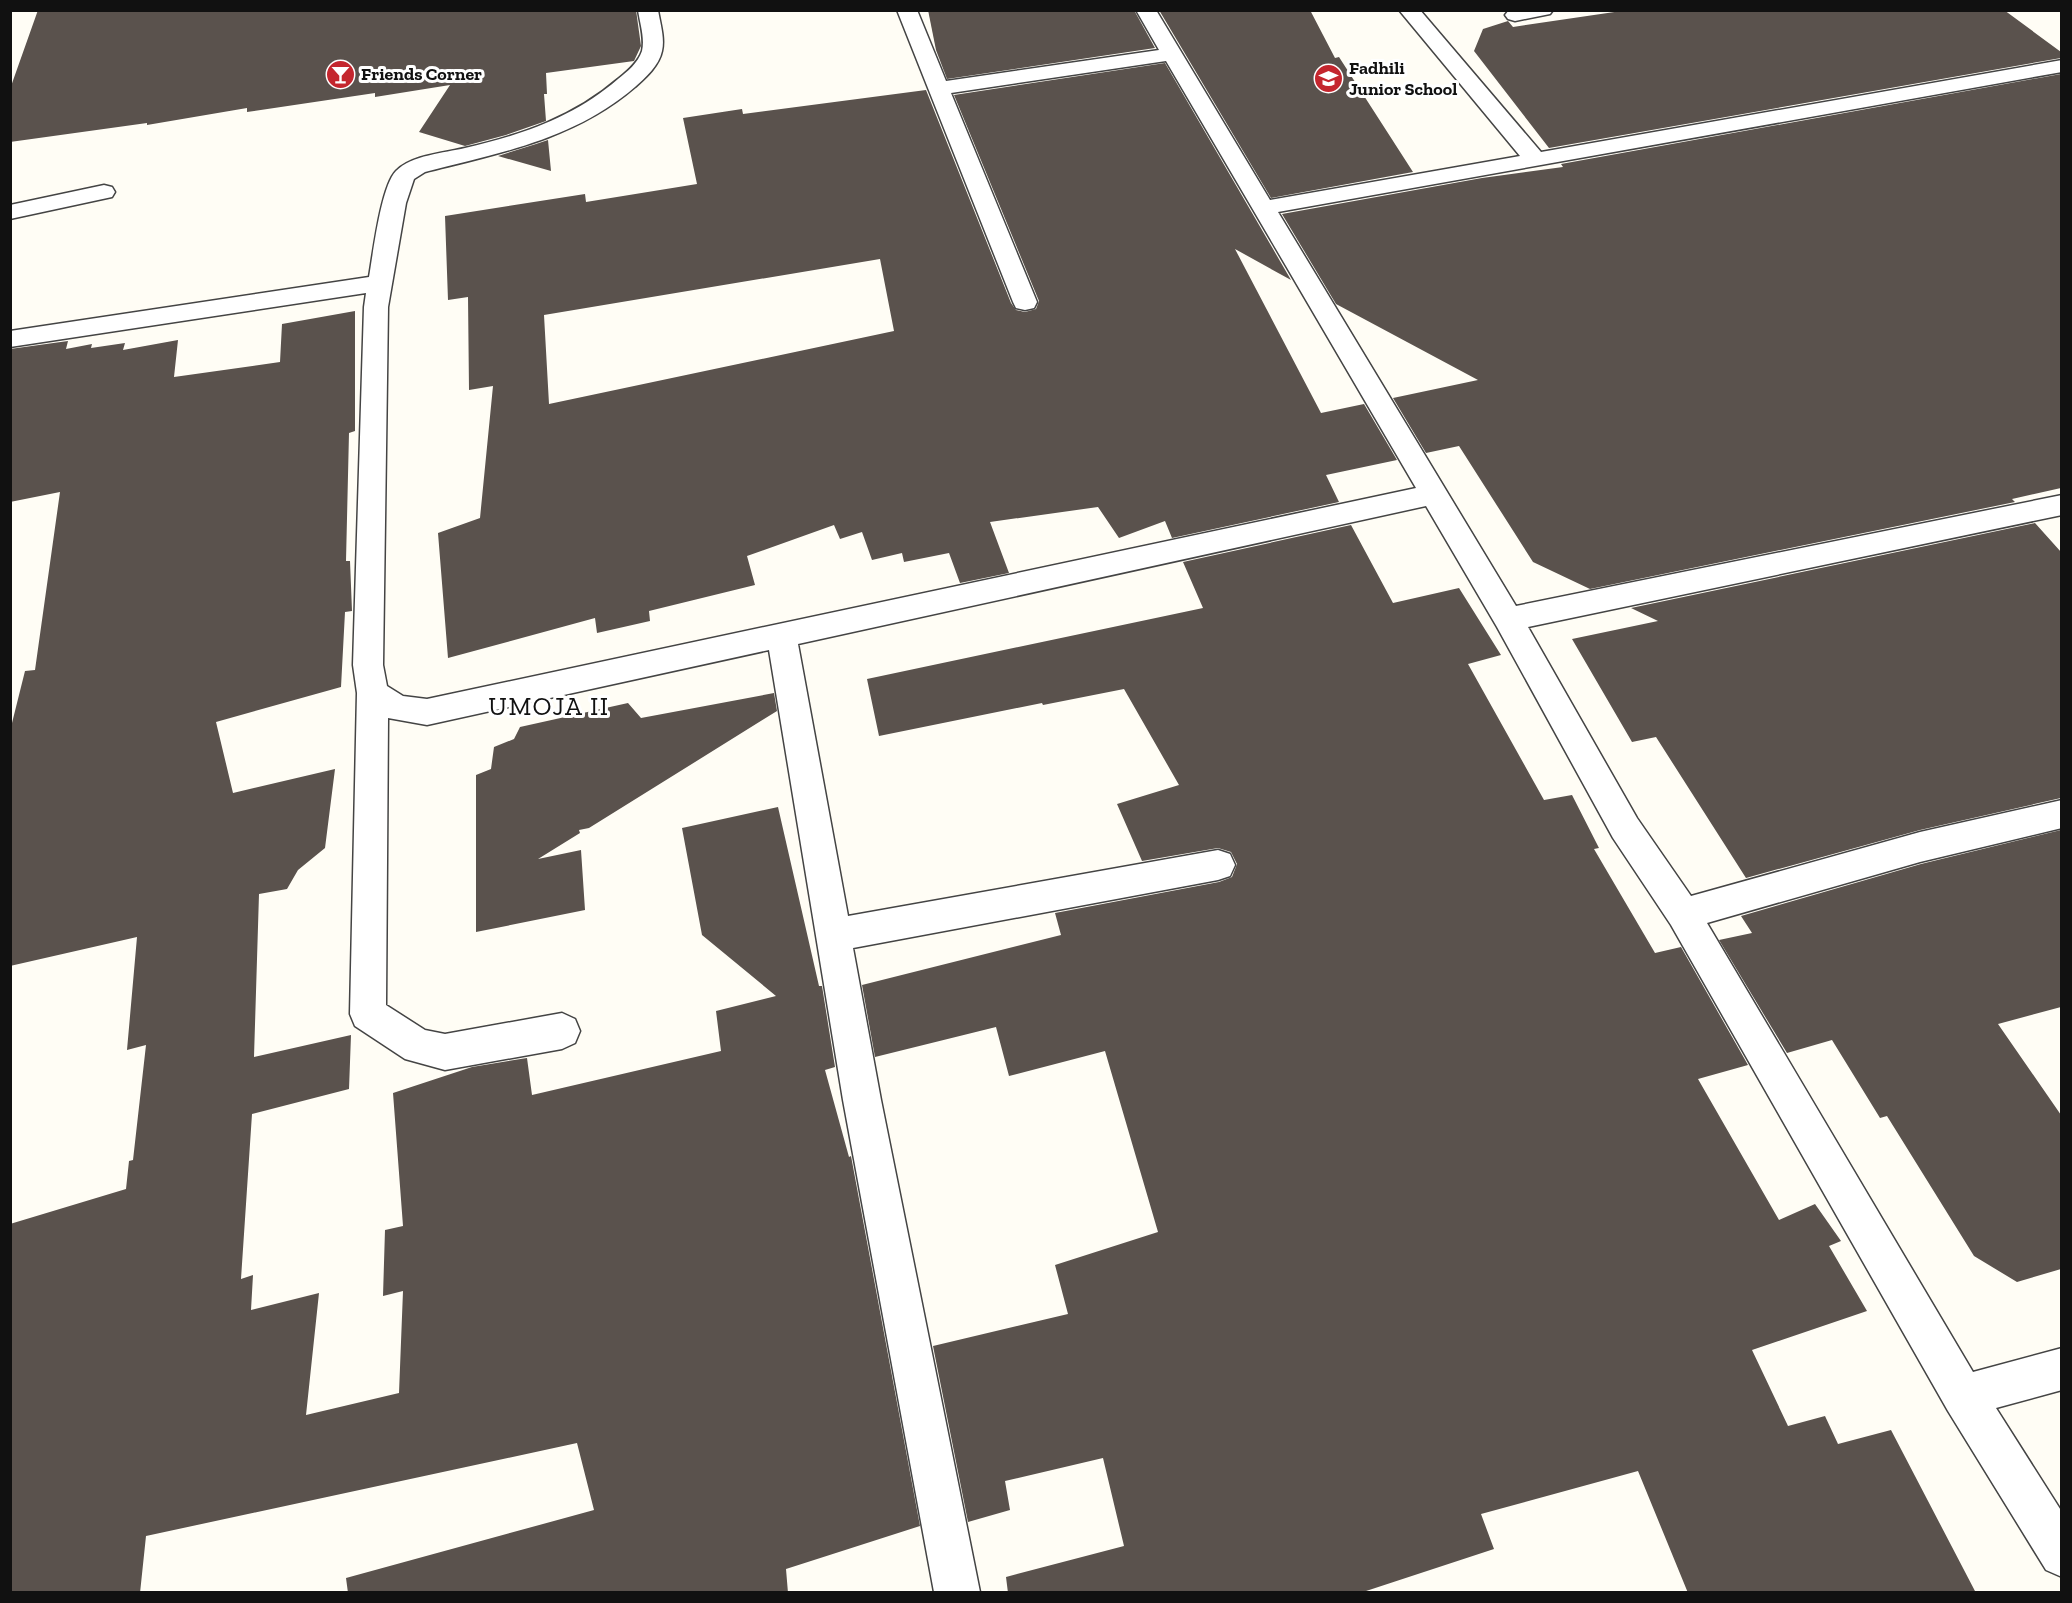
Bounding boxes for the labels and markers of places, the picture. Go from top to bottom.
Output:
place label: Fadhili Junior School [1349,57,1457,100]
bar icon: Friends Corner [324,58,356,90]
school or university icon: Fadhili Junior School [1312,62,1344,94]
place label: Friends Corner [361,63,482,85]

